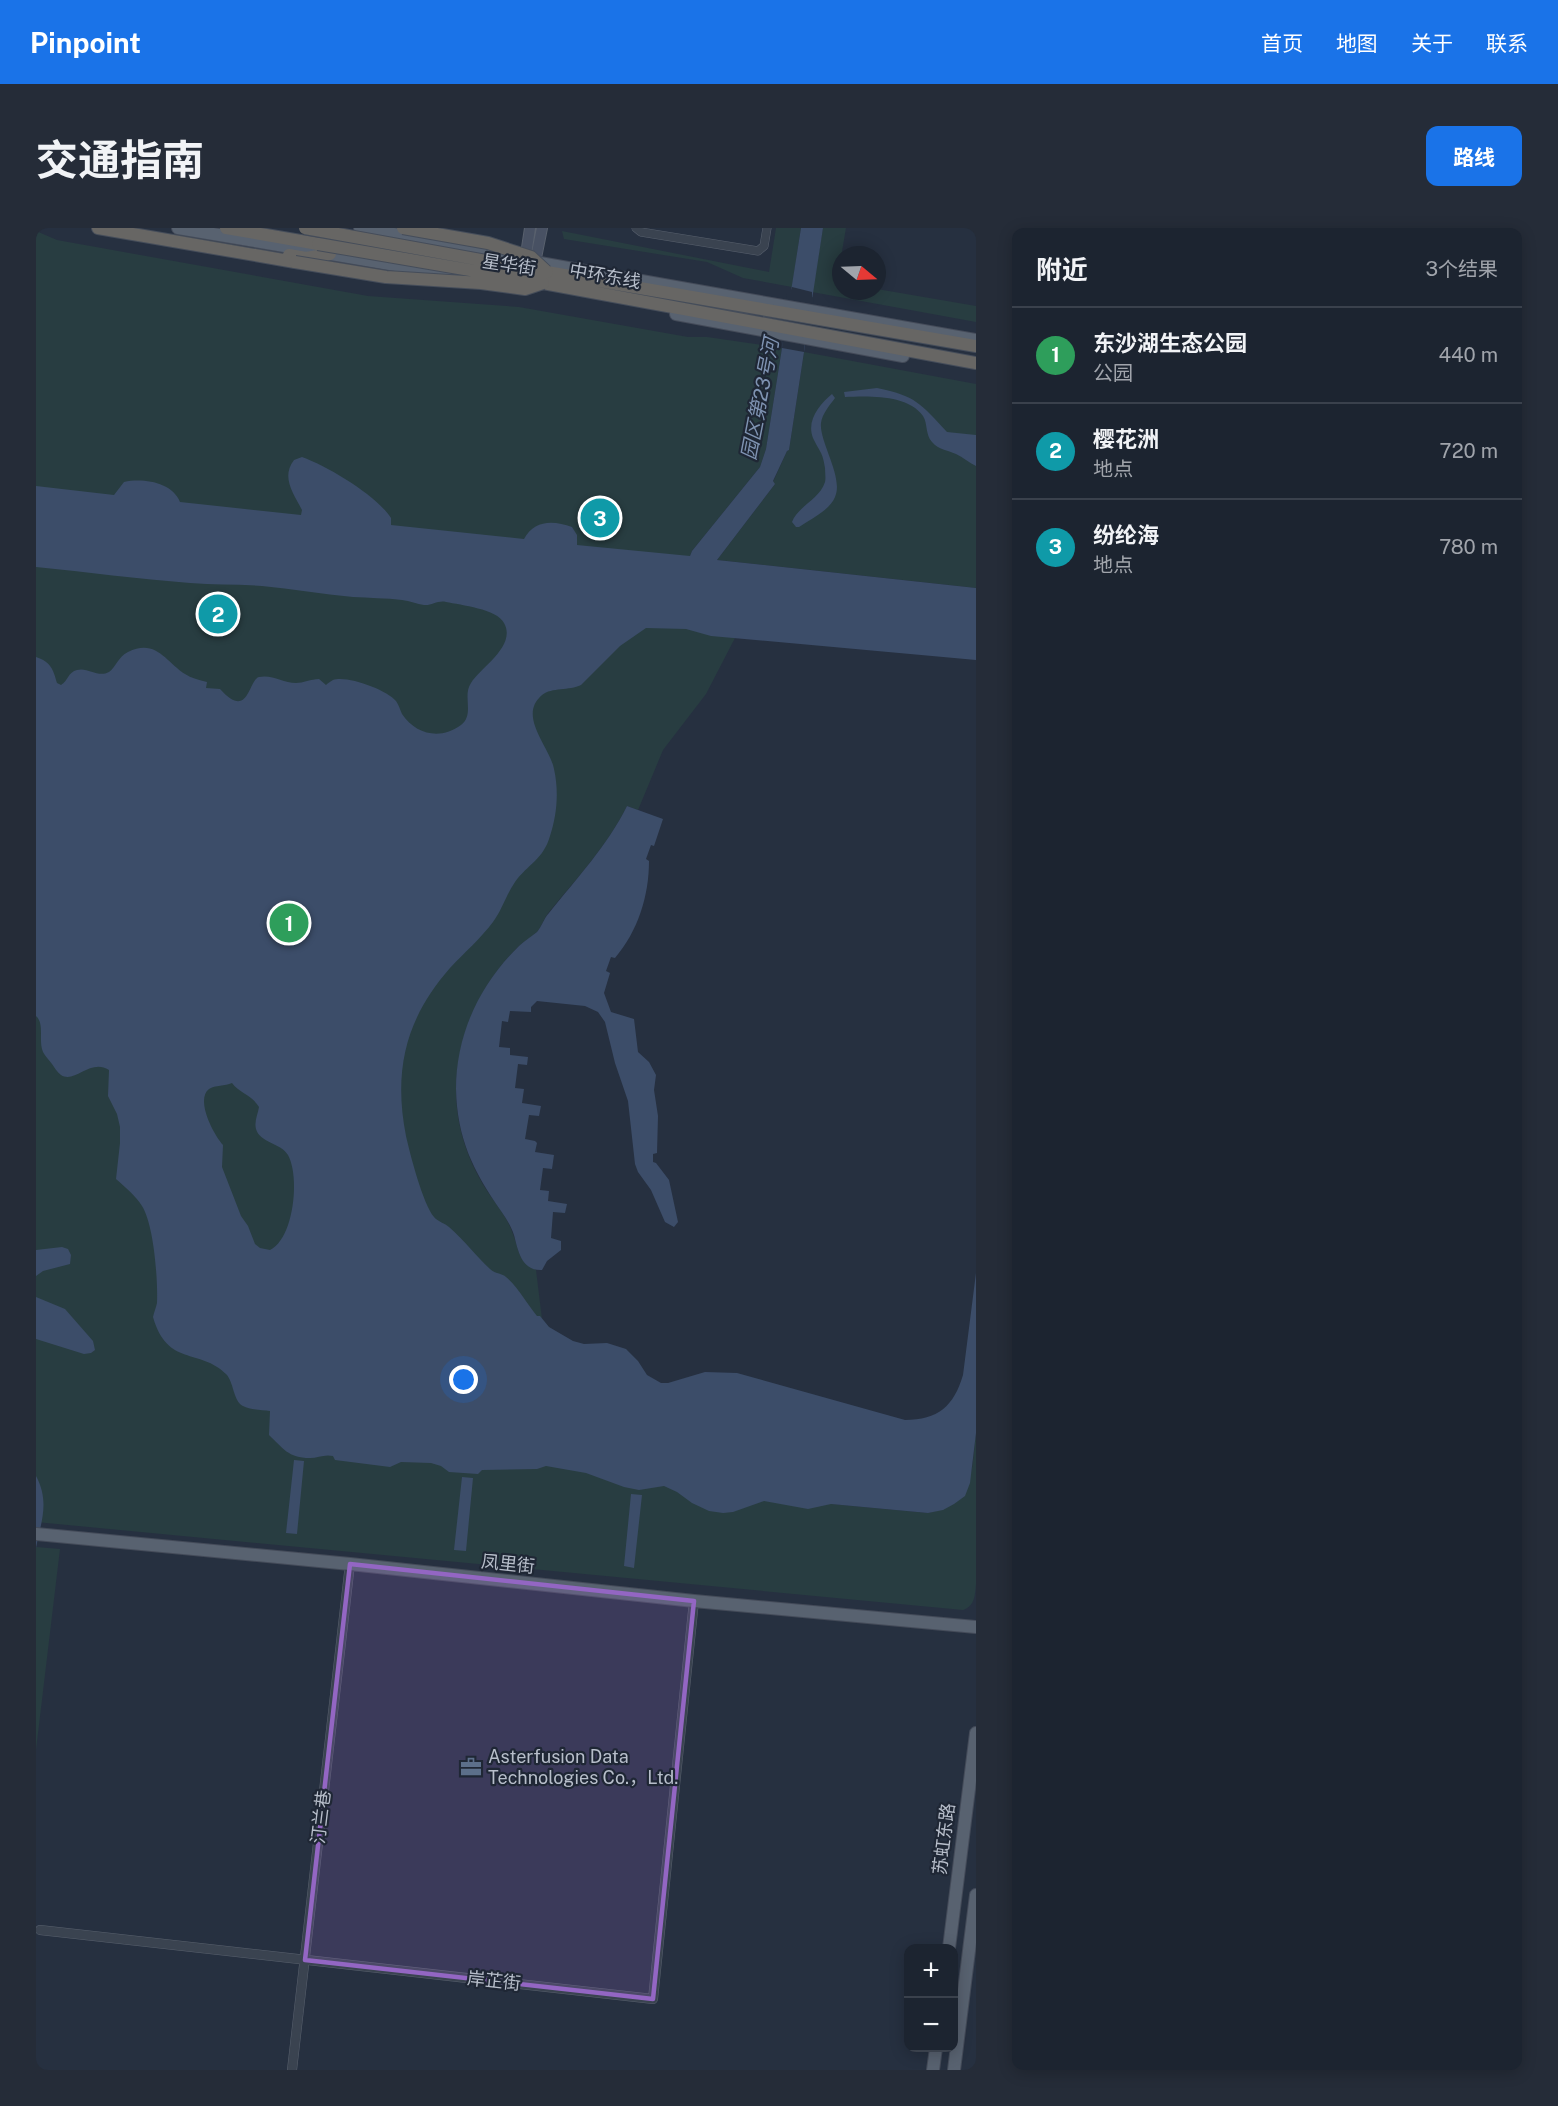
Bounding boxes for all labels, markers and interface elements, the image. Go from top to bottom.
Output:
text: Pinpoint [30,26,141,59]
text: 首页 [1261,31,1303,56]
text: 地图 [1336,31,1378,56]
text: 关于 [1411,31,1453,56]
text: 联系 [1486,31,1528,56]
button: 路线 [1426,126,1522,186]
text: 交通指南 [36,135,204,184]
north arrow [832,246,886,300]
street label: 星华街 [481,250,537,279]
text: 附近 [1036,254,1088,285]
text: 3个结果 [1425,257,1498,281]
street label: 中环东线 [568,259,642,292]
text: 东沙湖生态公园 [1093,330,1247,356]
water label: 园区第23号河 [736,332,784,462]
text: 1 [1051,343,1060,367]
text: 440 m [1438,343,1498,367]
text: 公园 [1093,361,1133,385]
text: 樱花洲 [1093,426,1159,452]
text: 2 [1049,439,1062,463]
text: 720 m [1440,439,1498,463]
text: 地点 [1093,457,1133,481]
pin: 3 [580,496,620,540]
text: 纷纶海 [1093,522,1159,548]
text: 3 [1049,535,1062,559]
text: 780 m [1439,535,1498,559]
text: 地点 [1093,553,1133,577]
pin: 2 [198,592,237,636]
pin: 1 [270,900,308,946]
your location [449,1365,478,1394]
street label: 凤里街 [480,1550,536,1577]
place label: Asterfusion Data Technologies Co.，Ltd. [488,1746,678,1788]
office icon: Asterfusion Data Technologies Co.，Ltd. [459,1755,483,1779]
street label: 汀兰巷 [307,1789,334,1845]
street label: 苏虹东路 [929,1802,958,1876]
map controls [904,1944,958,2052]
button: + [904,1944,958,1998]
street label: 岸芷街 [466,1967,522,1994]
button: − [904,1998,958,2052]

